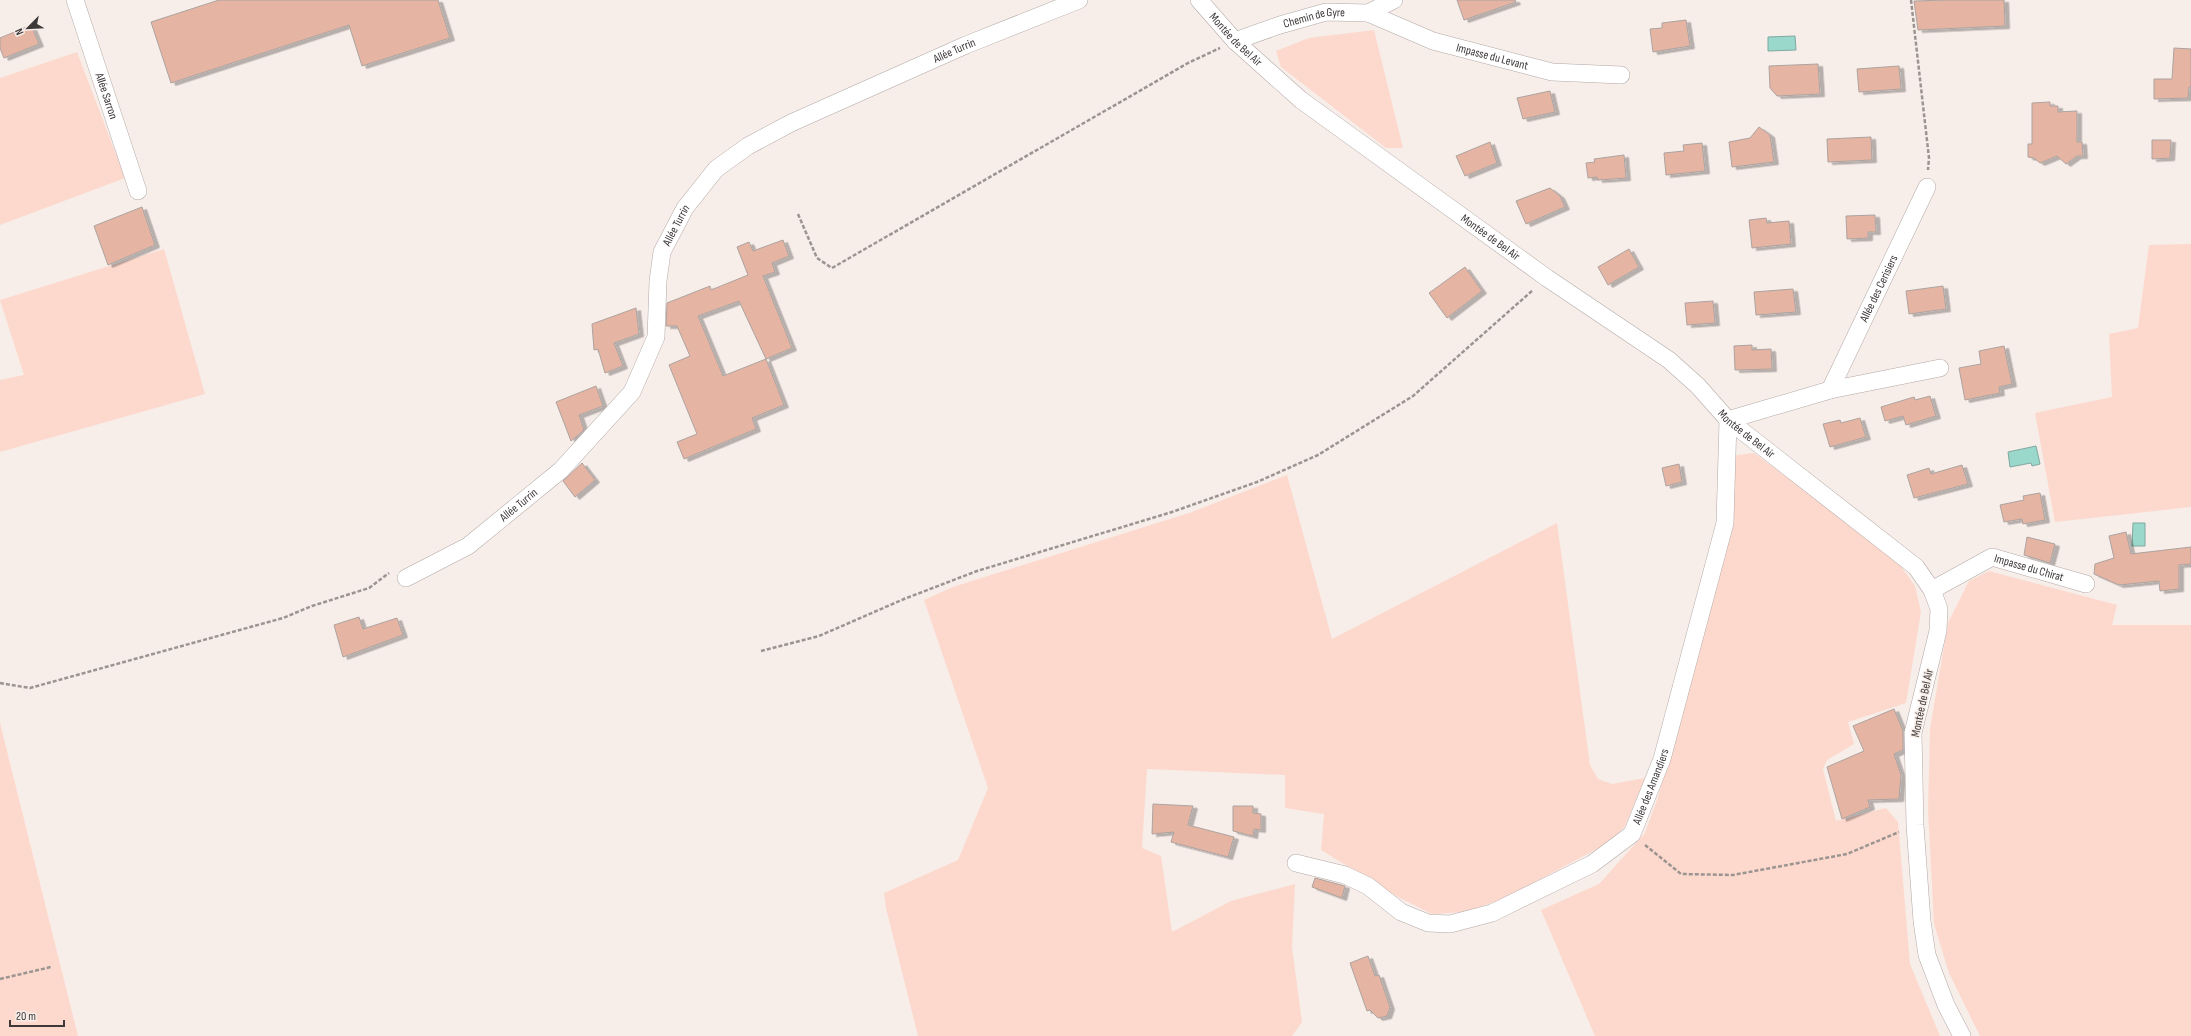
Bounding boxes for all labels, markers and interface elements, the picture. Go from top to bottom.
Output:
street label: Chemin de Gyre [1282,5,1345,32]
north arrow [8,8,48,48]
street label: Montée de Bel Air [1206,10,1266,70]
text: N [12,26,26,37]
street label: Allée Turrin [930,35,978,67]
street label: Impasse du Levant [1454,40,1530,74]
street label: Allée Sarron [91,70,121,121]
street label: Allée Turrin [659,201,693,250]
street label: Montée de Bel Air [1458,211,1523,264]
street label: Allée des Cerisiers [1856,253,1901,325]
street label: Montée de Bel Air [1714,407,1778,462]
street label: Allée Turrin [496,485,541,526]
street label: Impasse du Chirat [1992,551,2066,585]
street label: Montée de Bel Air [1908,667,1937,739]
street label: Allée des Amandiers [1629,747,1672,828]
scale bar [10,1002,64,1028]
text: 20 m [16,1009,36,1024]

